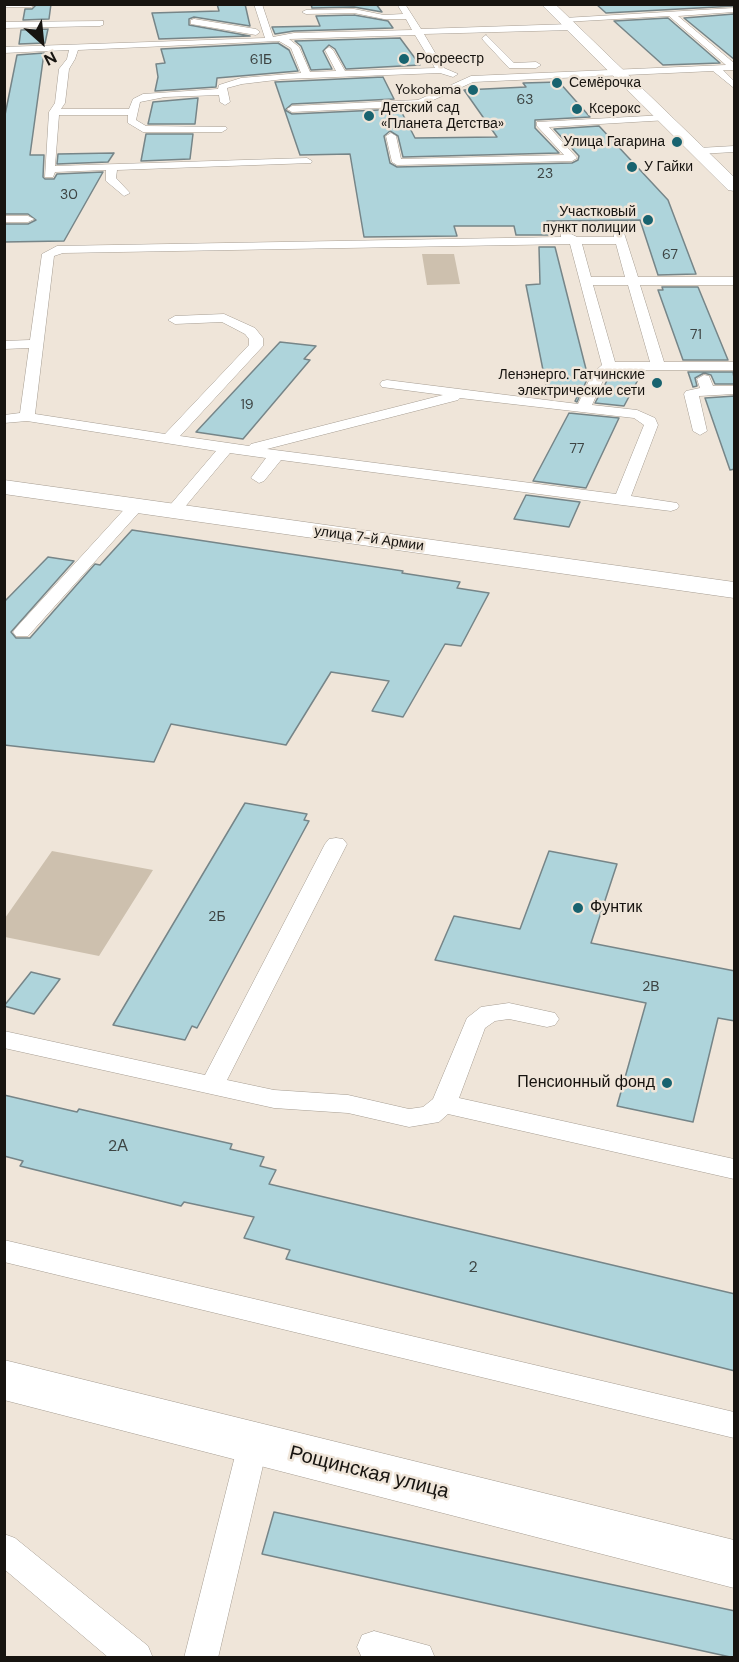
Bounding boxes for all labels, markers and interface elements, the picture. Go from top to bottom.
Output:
north arrow [12,12,72,72]
text: N [40,46,60,70]
place label: Росреестр [416,51,484,67]
house number: 61Б [250,52,272,68]
marker: Росреестр [397,52,411,66]
place label: Семёрочка [569,75,641,91]
marker: Семёрочка [550,76,564,90]
place label: Yokohama [395,82,461,98]
marker: Yokohama [466,83,480,97]
house number: 63 [516,92,534,108]
place label: Детский сад «Планета Детства» [381,100,504,132]
place label: Ксерокс [589,101,641,117]
marker: Ксерокс [570,102,584,116]
marker: Детский сад «Планета Детства» [362,109,376,123]
place label: Улица Гагарина [563,134,665,150]
marker: Улица Гагарина [670,135,684,149]
place label: У Гайки [644,159,693,175]
marker: У Гайки [625,160,639,174]
house number: 23 [537,166,553,182]
house number: 30 [60,187,78,203]
place label: Участковый пункт полиции [543,204,636,237]
marker: Участковый пункт полиции [641,213,655,227]
house number: 67 [662,247,678,263]
house number: 71 [690,327,702,343]
place label: Ленэнерго. Гатчинские электрические сети [499,367,645,400]
marker: Ленэнерго. Гатчинские электрические сети [650,376,664,390]
house number: 19 [240,397,254,413]
house number: 77 [570,441,584,457]
street label: улица 7-й Армии [313,523,425,555]
place label: Фунтик [590,898,642,918]
marker: Фунтик [571,901,585,915]
house number: 2Б [208,909,226,925]
house number: 2В [642,979,660,995]
place label: Пенсионный фонд [517,1073,655,1093]
marker: Пенсионный фонд [660,1076,674,1090]
house number: 2А [108,1137,128,1157]
house number: 2 [468,1258,478,1278]
street label: Рощинская улица [287,1442,451,1504]

